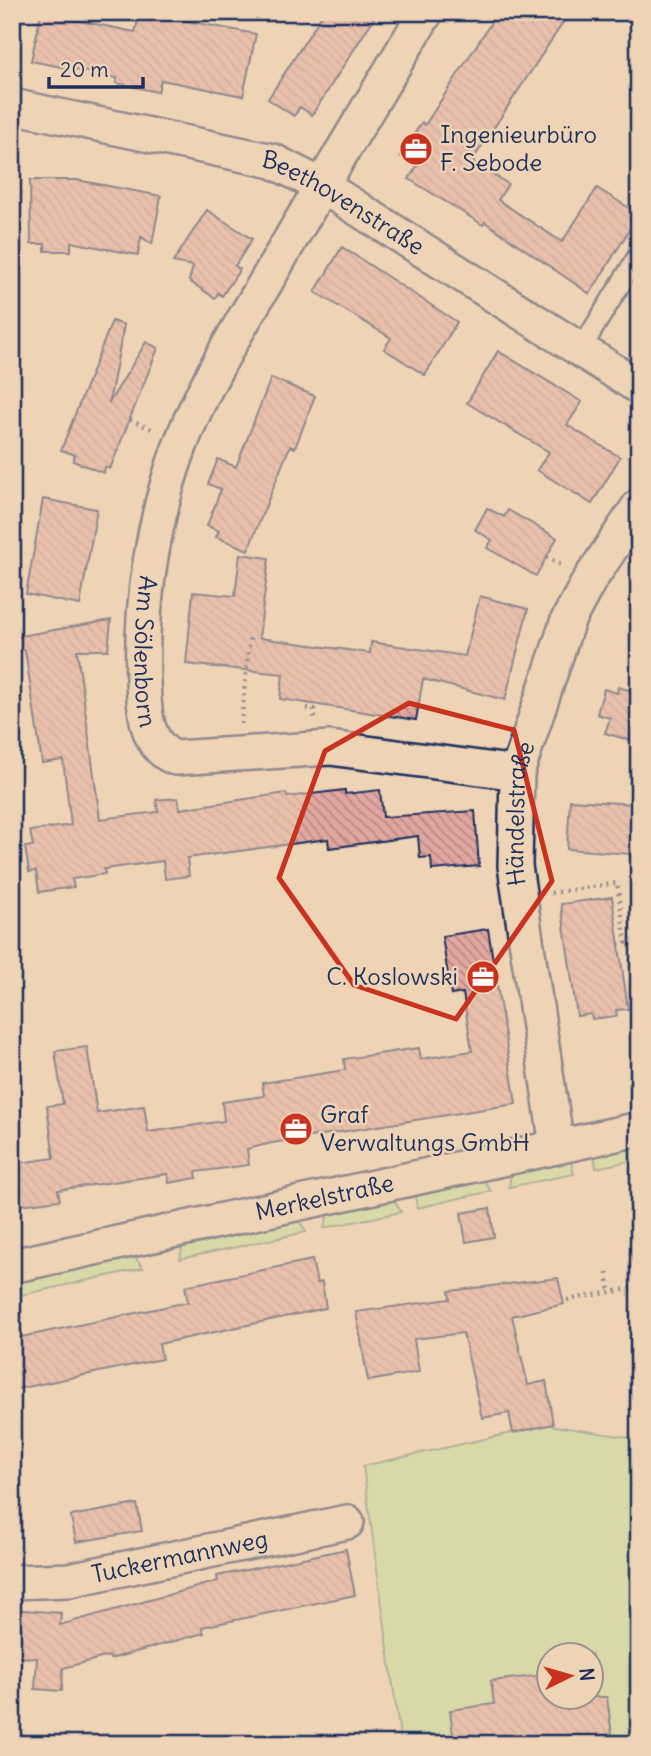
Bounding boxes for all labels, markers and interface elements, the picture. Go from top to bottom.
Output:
scale bar [49,46,144,90]
text: 20 m [60,56,109,83]
place label: Ingenieurbüro F. Sebode [440,119,597,177]
office icon: Ingenieurbüro F. Sebode [397,130,435,168]
street label: Beethovenstraße [260,143,430,261]
street label: Am Sölenborn [129,574,164,730]
street label: Händelstraße [499,737,541,888]
office icon: C. Koslowski [464,958,502,996]
place label: C. Koslowski [326,961,458,991]
place label: Graf Verwaltungs GmbH [320,1099,530,1157]
office icon: Graf Verwaltungs GmbH [277,1110,315,1148]
street label: Merkelstraße [252,1167,396,1226]
street label: Tuckermannweg [88,1523,270,1589]
north arrow [536,1640,606,1710]
text: N [574,1667,599,1682]

